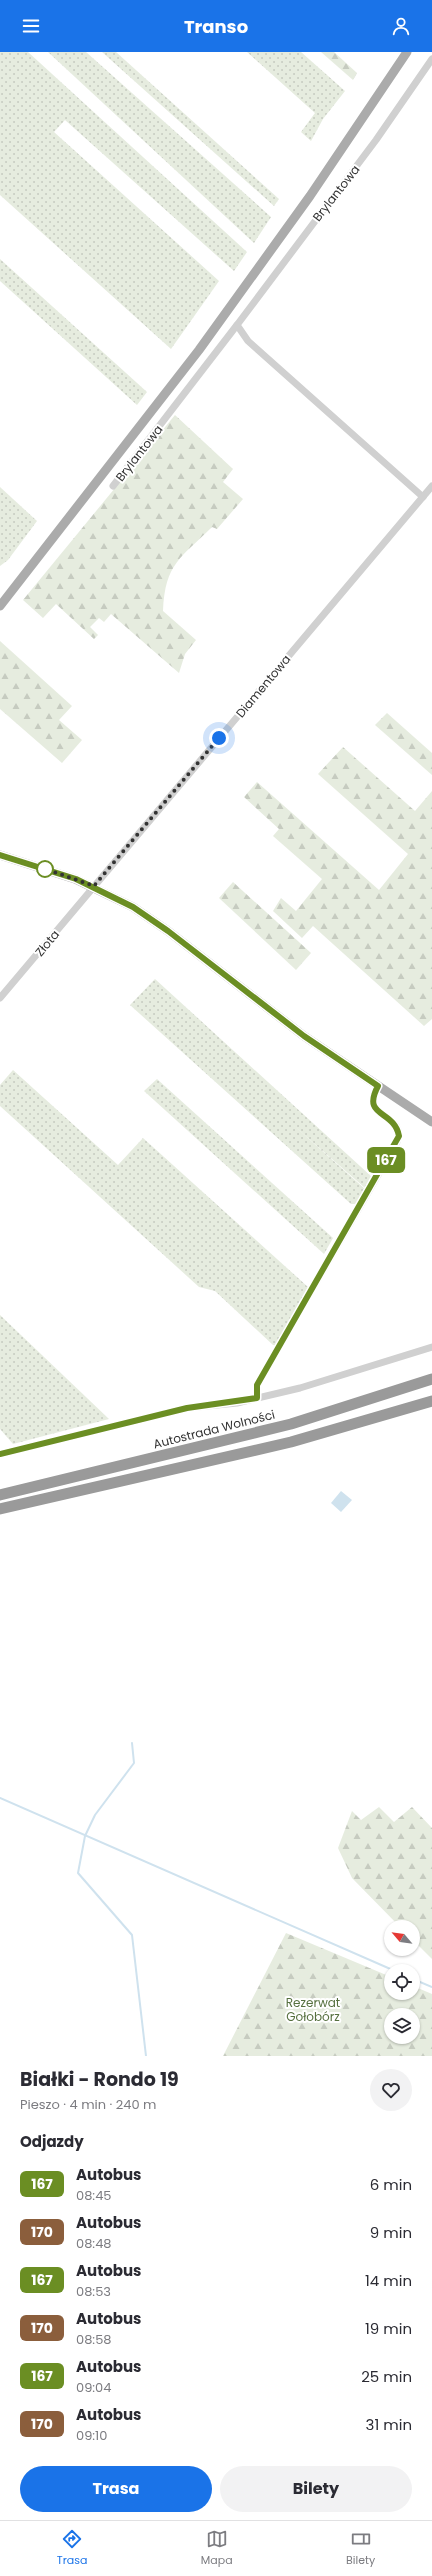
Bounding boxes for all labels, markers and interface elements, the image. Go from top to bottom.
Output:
text: Transo [184,14,248,39]
icon: menu [20,15,42,37]
icon: person [390,15,412,37]
street label: Brylantowa [309,161,363,225]
street label: Brylantowa [112,421,166,485]
street label: Diamentowa [232,651,294,721]
your location [209,728,229,748]
unlabelled marker [36,860,54,878]
street label: Złota [31,926,63,960]
line badge: 167 [363,1147,409,1173]
text: 167 [375,1150,397,1170]
street label: Autostrada Wolności [151,1406,277,1452]
north arrow [384,1920,420,1956]
map controls [384,1920,420,2044]
button: locate [384,1964,420,2000]
park label: Rezerwat Gołobórz [286,1994,340,2025]
button: layers [384,2008,420,2044]
text: Białki - Rondo 19 [20,2066,179,2093]
button: heart [370,2069,412,2111]
text: Pieszo · 4 min · 240 m [20,2095,156,2114]
text: Odjazdy [20,2131,84,2152]
text: Autobus [76,2164,141,2185]
text: 167 [31,2174,53,2194]
text: 6 min [370,2174,412,2195]
text: 08:45 [76,2186,111,2205]
text: Autobus [76,2212,141,2233]
text: 170 [31,2222,53,2242]
text: 9 min [370,2222,412,2243]
text: 08:48 [76,2234,112,2253]
text: Autobus [76,2260,141,2281]
text: 167 [31,2270,53,2290]
text: 14 min [365,2270,412,2291]
text: 08:53 [76,2282,111,2301]
text: Autobus [76,2308,141,2329]
text: 170 [31,2318,53,2338]
text: 19 min [365,2318,412,2339]
text: 08:58 [76,2330,112,2349]
text: Autobus [76,2356,141,2377]
text: 167 [31,2366,53,2386]
text: 25 min [361,2366,412,2387]
text: 09:04 [76,2378,111,2397]
text: Autobus [76,2404,141,2425]
text: 170 [31,2414,53,2434]
text: 31 min [366,2414,412,2435]
text: 09:10 [76,2426,107,2445]
button: Trasa [20,2466,212,2512]
button: Bilety [220,2466,412,2512]
tab: Trasa [57,2528,87,2569]
tab: Mapa [201,2528,233,2569]
tab: Bilety [346,2528,375,2569]

